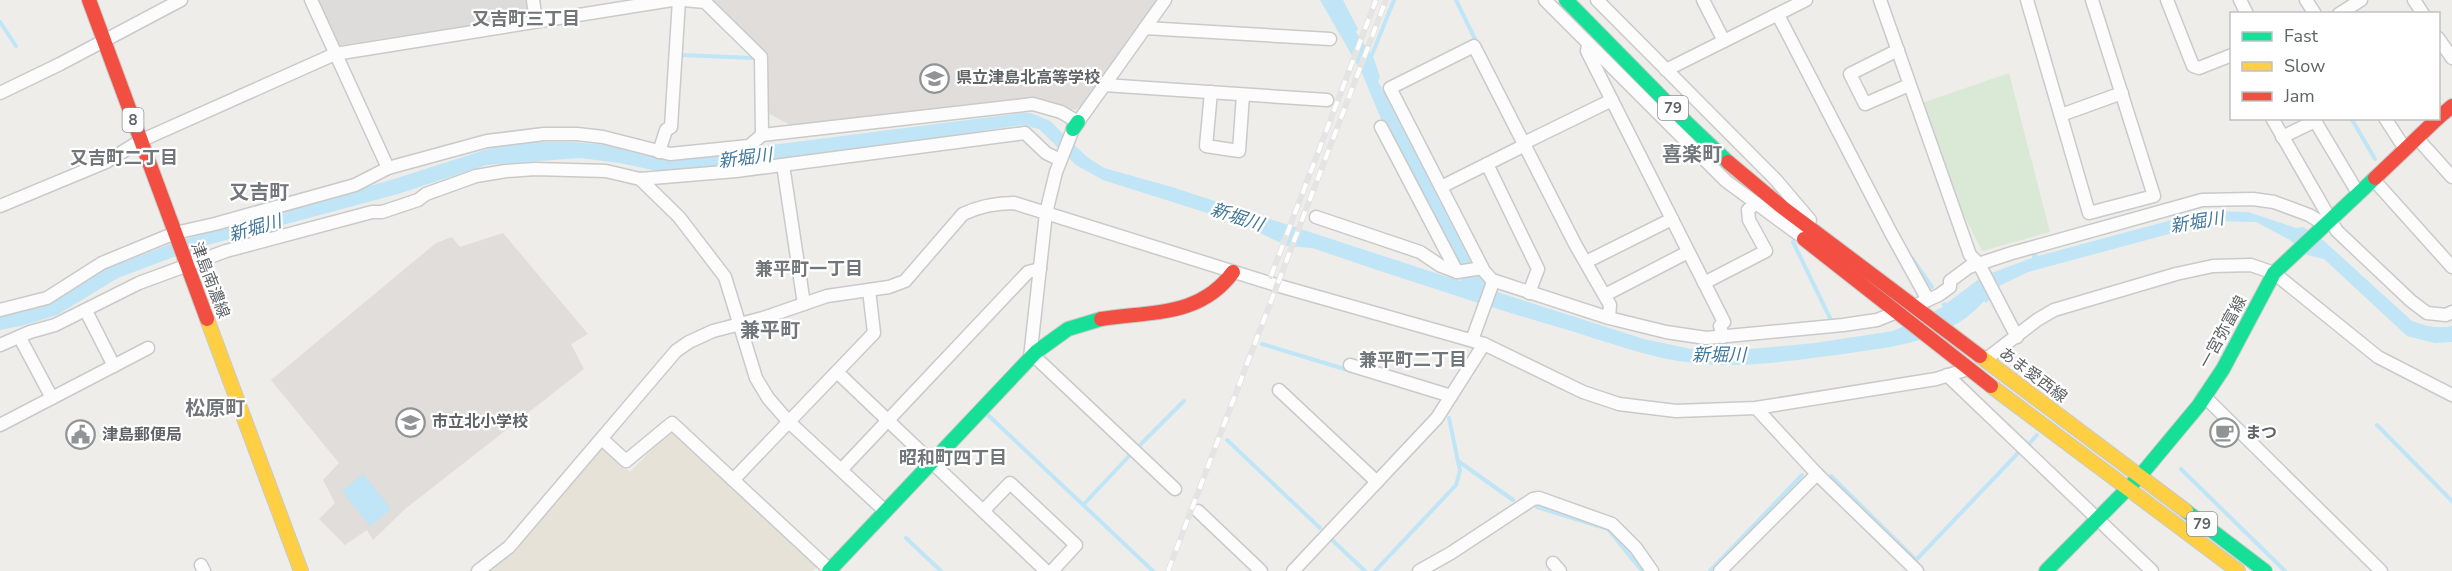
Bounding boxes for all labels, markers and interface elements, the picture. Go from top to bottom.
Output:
district label: 又吉町三丁目 [472,7,580,31]
legend [2230,12,2440,120]
text: Fast [2284,24,2319,48]
text: Slow [2284,54,2325,78]
school or university icon: 県立津島北高等学校 [919,62,951,94]
place label: 県立津島北高等学校 [956,67,1100,89]
text: Jam [2283,84,2315,108]
road number: 79 [1658,96,1688,120]
road number: 8 [122,108,144,132]
district label: 喜楽町 [1662,141,1722,168]
water label: 新堀川 [717,143,775,173]
district label: 又吉町二丁目 [70,146,178,170]
district label: 又吉町 [229,179,289,206]
water label: 新堀川 [1208,197,1268,237]
water label: 新堀川 [2168,206,2228,238]
water label: 新堀川 [226,208,286,247]
street label: 津島南濃線 [185,239,235,321]
district label: 兼平町一丁目 [755,257,863,281]
street label: 一宮弥富線 [2194,292,2252,372]
district label: 兼平町 [740,317,800,344]
street label: あま愛西線 [1994,342,2072,408]
water label: 新堀川 [1692,343,1748,367]
district label: 兼平町二丁目 [1359,348,1467,372]
district label: 松原町 [185,395,245,422]
school or university icon: 市立北小学校 [395,406,427,438]
place label: 市立北小学校 [432,411,528,433]
cafe icon: まつ [2208,417,2240,449]
public building icon: 津島郵便局 [65,419,97,451]
place label: まつ [2245,422,2277,444]
place label: 津島郵便局 [102,424,182,446]
district label: 昭和町四丁目 [899,446,1007,470]
road number: 79 [2187,512,2217,536]

